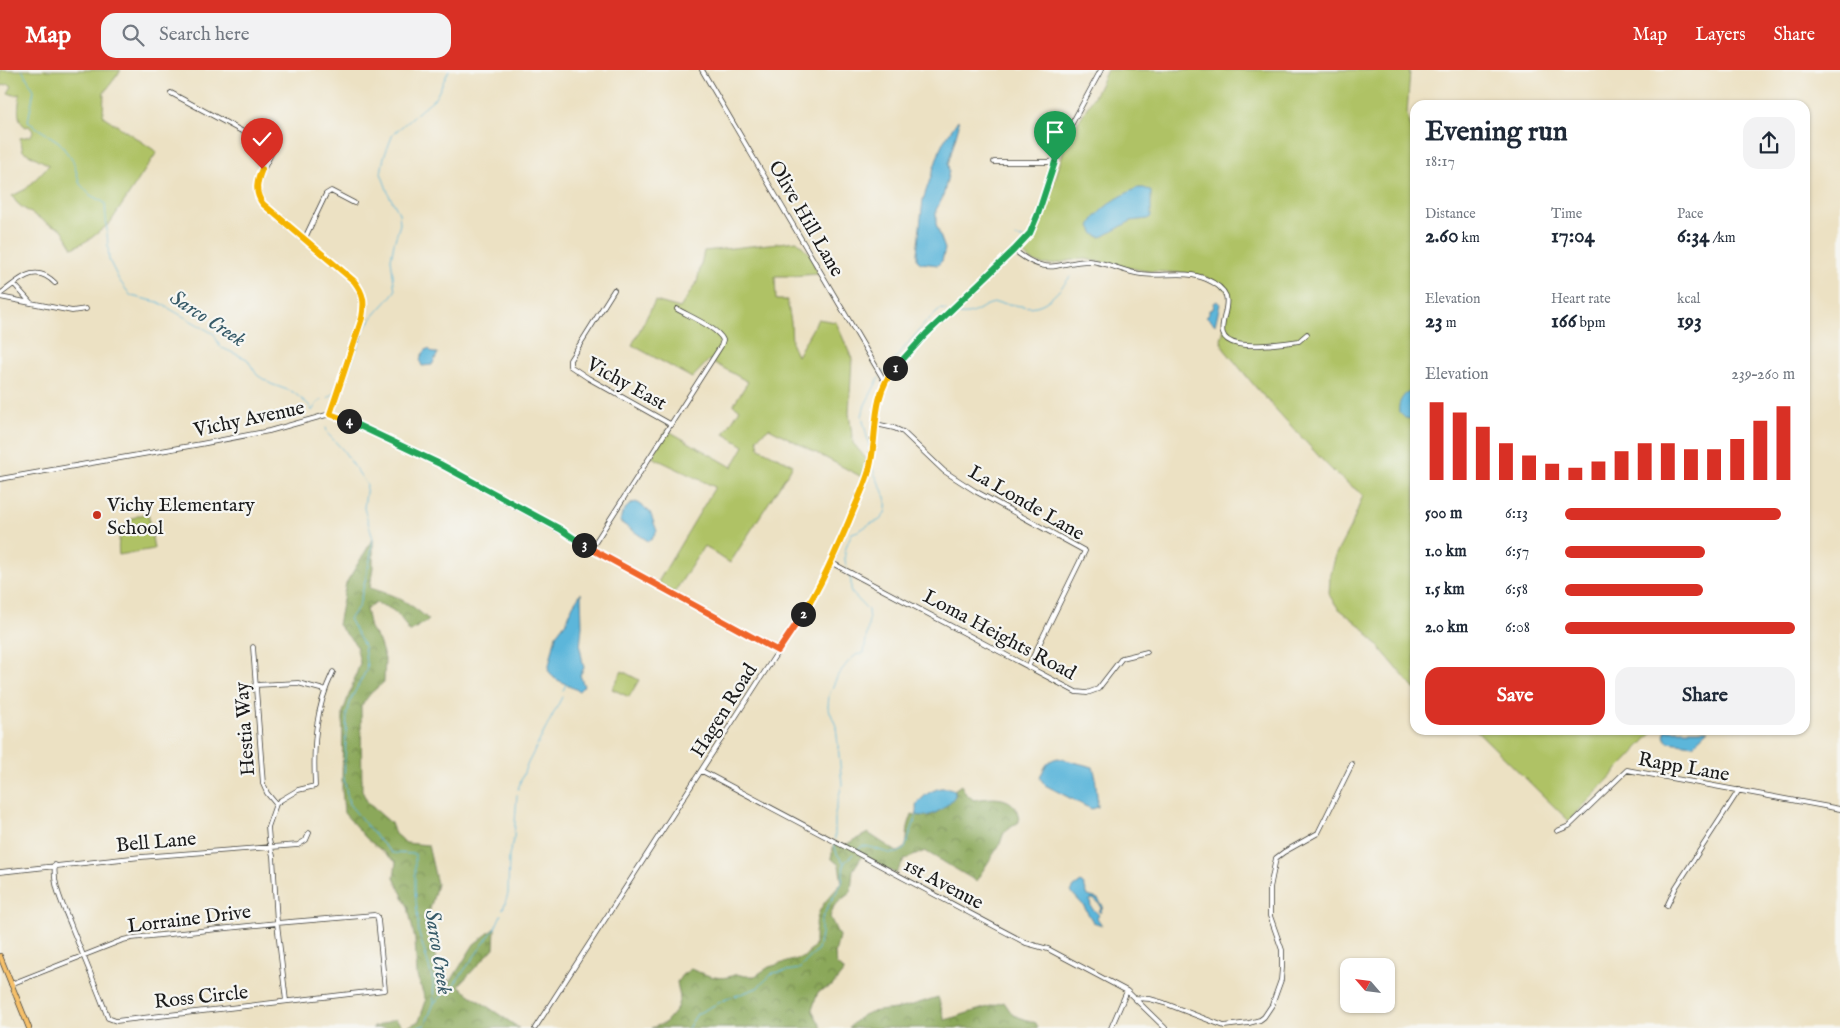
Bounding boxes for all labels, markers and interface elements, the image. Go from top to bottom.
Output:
search box [101,13,451,58]
text: Map [25,20,71,51]
icon: search [119,21,147,49]
text: Search here [159,23,250,47]
text: Map [1633,24,1667,47]
text: Layers [1695,24,1746,47]
text: Share [1774,24,1815,47]
pin [1034,111,1076,162]
text: Evening run [1425,115,1568,150]
button: share [1743,117,1795,169]
pin [241,118,283,169]
icon: arrive [1041,118,1069,146]
icon: check [248,125,276,153]
text: 18:17 [1425,152,1455,172]
street label: Olive Hill Lane [762,156,849,281]
text: Distance [1425,205,1476,223]
text: Time [1551,205,1582,223]
text: Pace [1677,205,1704,223]
text: 2.60 [1425,223,1459,250]
text: 17:04 [1551,223,1595,250]
text: 6:34 [1677,223,1710,250]
text: km [1459,229,1480,247]
text: /km [1710,229,1736,247]
water label: Sarco Creek [164,285,251,354]
text: Elevation [1425,290,1481,308]
text: Heart rate [1551,290,1611,308]
text: kcal [1677,290,1700,308]
text: 23 [1425,308,1443,335]
text: 166 [1551,308,1577,335]
text: 193 [1677,308,1702,335]
text: m [1443,314,1457,332]
text: bpm [1577,314,1605,332]
street label: Vichy East [581,352,671,417]
pin: 1 [882,356,908,380]
text: 1 [893,359,898,377]
text: Elevation [1425,365,1488,385]
text: 239–260 m [1731,365,1795,385]
street label: Vichy Avenue [191,396,307,444]
pin: 4 [336,408,362,434]
text: 4 [346,412,353,430]
street label: La Londe Lane [964,460,1089,547]
place label: Vichy Elementary School [106,493,255,541]
text: 500 m [1425,504,1462,524]
text: 6:13 [1505,504,1528,524]
marker: Vichy Elementary School [91,509,103,521]
pin: 3 [572,532,596,558]
text: 3 [582,536,587,554]
text: 1.0 km [1425,542,1467,562]
text: 6:57 [1505,542,1529,562]
text: 1.5 km [1425,580,1465,600]
text: 6:58 [1505,580,1528,600]
street label: Loma Heights Road [918,584,1081,686]
pin: 2 [790,602,816,626]
text: 2 [800,605,807,623]
text: 2.0 km [1425,618,1468,638]
text: 6:08 [1505,618,1530,638]
street label: Hagen Road [686,659,763,762]
button: Save [1425,667,1605,725]
button: Share [1615,667,1795,725]
street label: Hestia Way [230,681,261,777]
street label: Rapp Lane [1636,747,1731,788]
street label: Bell Lane [115,827,197,858]
street label: 1st Avenue [899,853,987,916]
street label: Lorraine Drive [126,899,253,939]
water label: Sarco Creek [418,908,458,997]
north arrow [1340,958,1395,1012]
map controls [1340,958,1395,1013]
street label: Ross Circle [153,980,249,1015]

